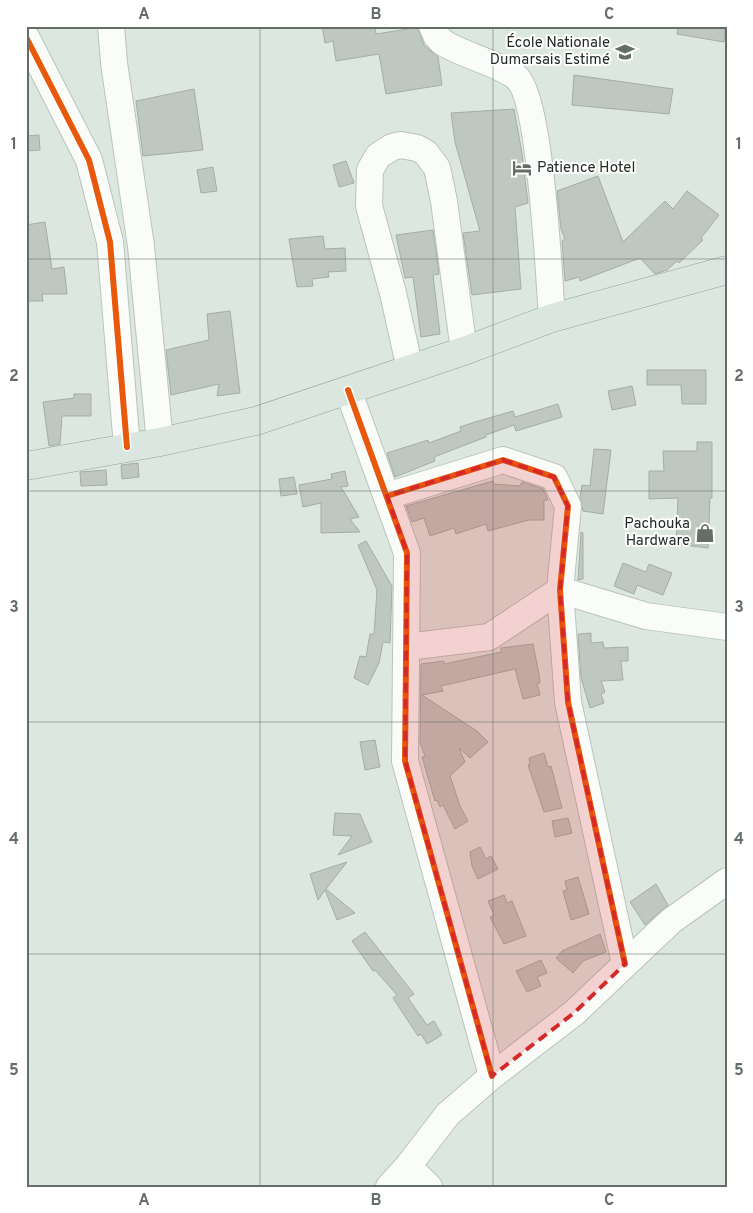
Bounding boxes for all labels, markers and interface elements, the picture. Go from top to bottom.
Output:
text: A [138,5,150,25]
text: B [370,5,382,25]
text: C [604,5,614,25]
place label: École Nationale Dumarsais Estimé [490,33,610,70]
school or university icon: École Nationale Dumarsais Estimé [614,41,636,63]
text: 1 [11,135,17,155]
text: 1 [736,135,742,155]
hotel icon: Patience Hotel [511,157,533,179]
place label: Patience Hotel [537,159,635,178]
text: 2 [9,367,19,387]
text: 2 [734,367,744,387]
place label: Pachouka Hardware [624,515,690,551]
shop icon: Pachouka Hardware [694,522,716,544]
text: 3 [9,598,19,618]
text: 3 [734,598,744,618]
text: 4 [9,830,19,850]
text: 4 [734,830,744,850]
text: 5 [9,1061,19,1081]
text: 5 [734,1061,744,1081]
text: A [138,1191,150,1211]
text: B [370,1191,382,1211]
text: C [604,1191,614,1211]

